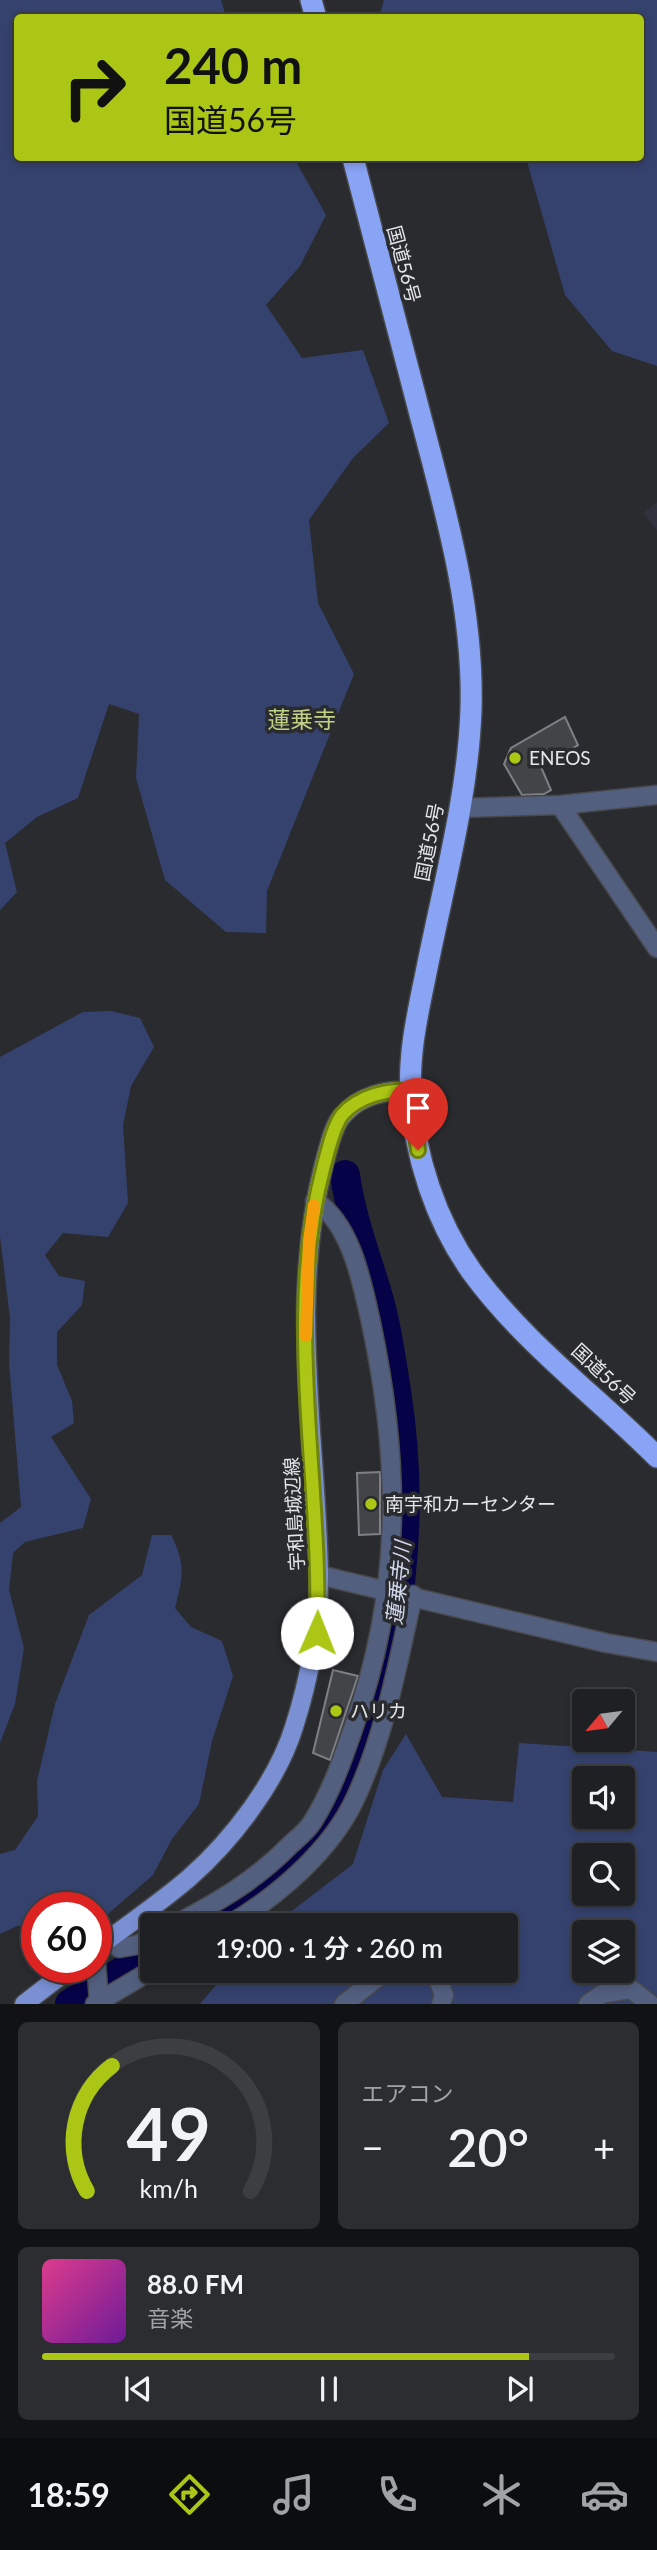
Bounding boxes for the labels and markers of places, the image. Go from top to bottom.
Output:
place label: ENEOS [529,746,591,769]
marker: ENEOS [507,750,523,766]
pin [388,1078,448,1150]
place label: 南宇和カーセンター [385,1492,556,1515]
marker: 南宇和カーセンター [363,1496,379,1512]
place label: ハリカ [350,1699,407,1722]
marker: ハリカ [328,1703,344,1719]

